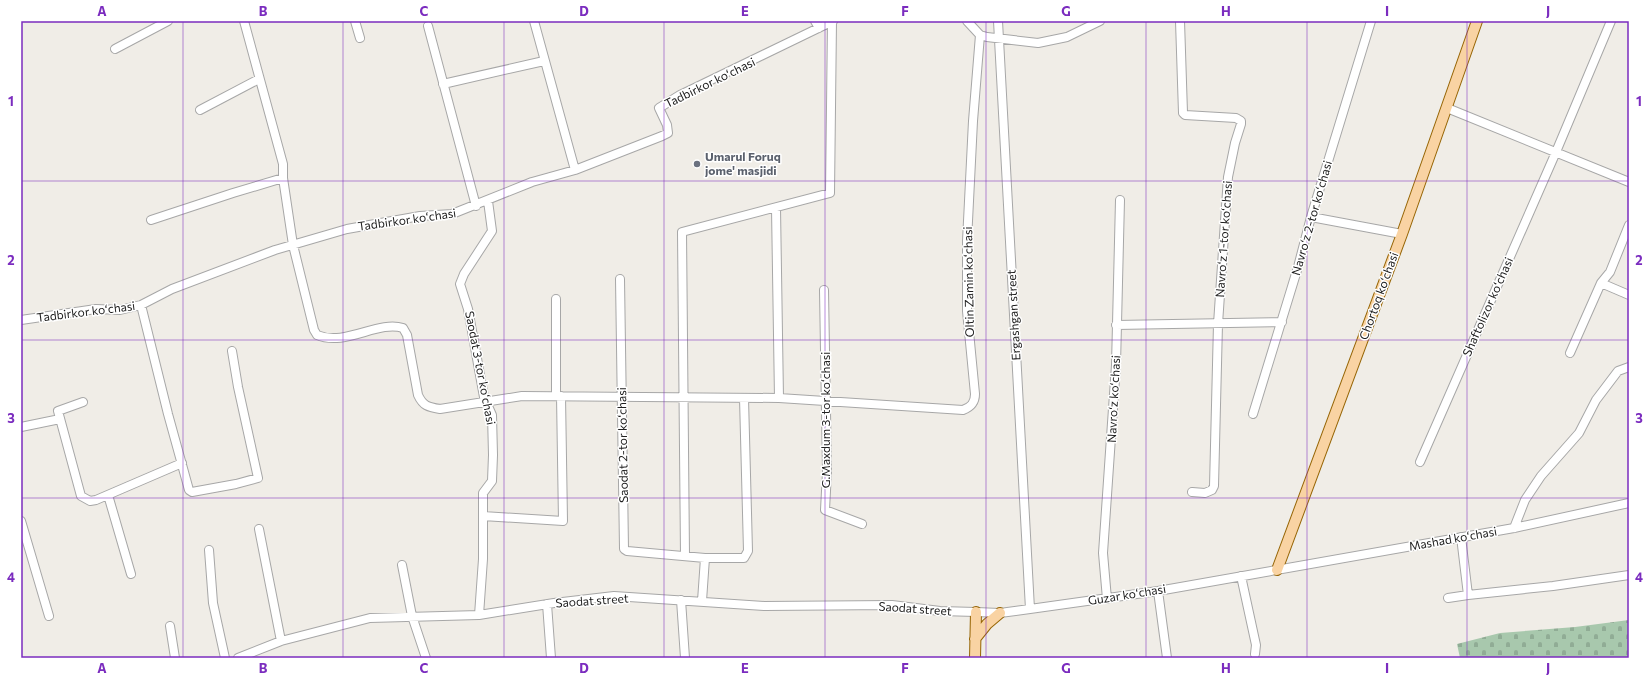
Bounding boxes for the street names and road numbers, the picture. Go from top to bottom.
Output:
street label: Tadbirkor koʻchasi [662,54,757,110]
street label: Navroʻz 2-tor koʻchasi [1288,159,1334,277]
street label: Navroʻz 1-tor koʻchasi [1212,180,1234,298]
street label: Tadbirkor koʻchasi [357,205,457,233]
street label: Oltin Zamin koʻchasi [960,226,976,338]
street label: Chortoq koʻchasi [1356,250,1400,341]
street label: Shaftolizor koʻchasi [1459,255,1515,358]
street label: Ergashgan street [1004,269,1022,361]
street label: Tadbirkor koʻchasi [36,298,136,324]
street label: Saodat 3-tor koʻchasi [463,310,499,426]
street label: G.Maxdum 3-tor koʻchasi [818,352,832,488]
street label: Navroʻz koʻchasi [1104,355,1122,443]
street label: Saodat 2-tor koʻchasi [614,387,630,503]
street label: Mashad koʻchasi [1408,523,1498,553]
street label: Guzar koʻchasi [1087,581,1167,607]
street label: Saodat street [555,590,629,610]
street label: Saodat street [878,598,952,618]

